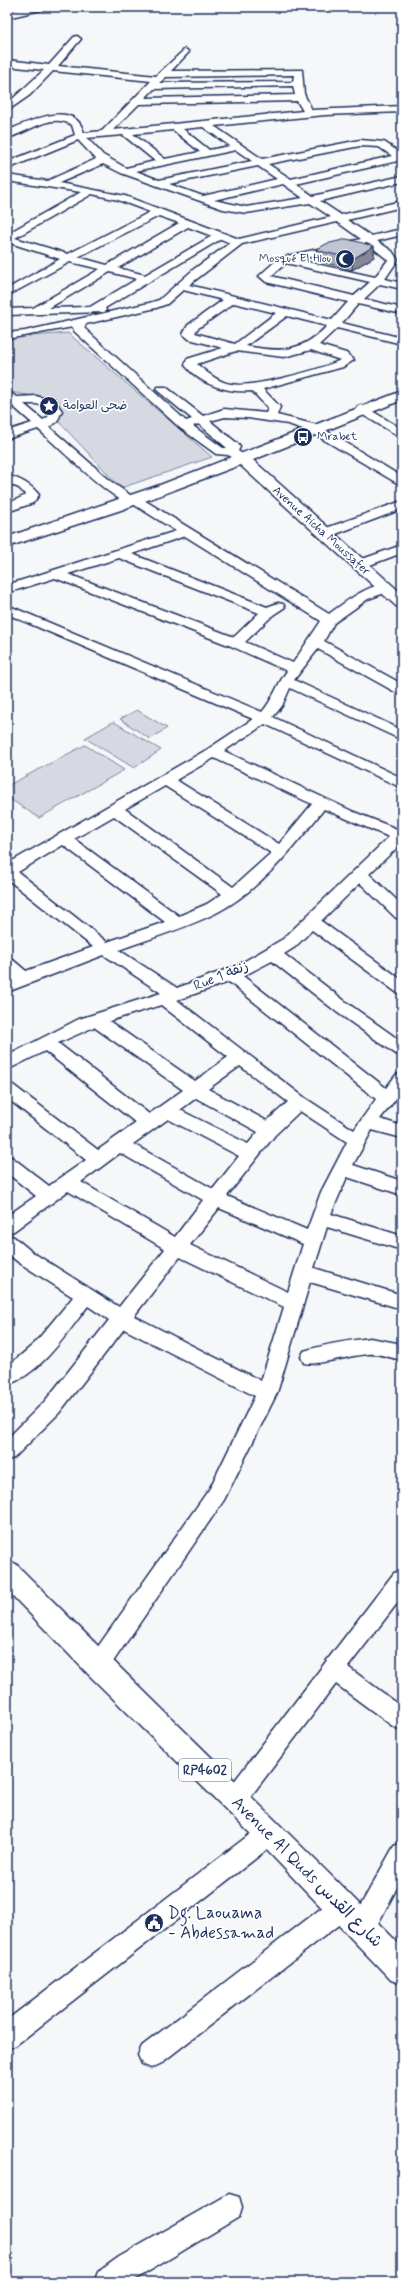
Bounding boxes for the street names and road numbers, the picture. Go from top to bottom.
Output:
street label: Avenue Aicha Moussafer [269,483,373,579]
street label: Rue 1 زنقة [191,957,251,995]
road number: RP4602 [179,1759,231,1781]
street label: Avenue Al Quds شارع القدس [227,1792,387,1952]

